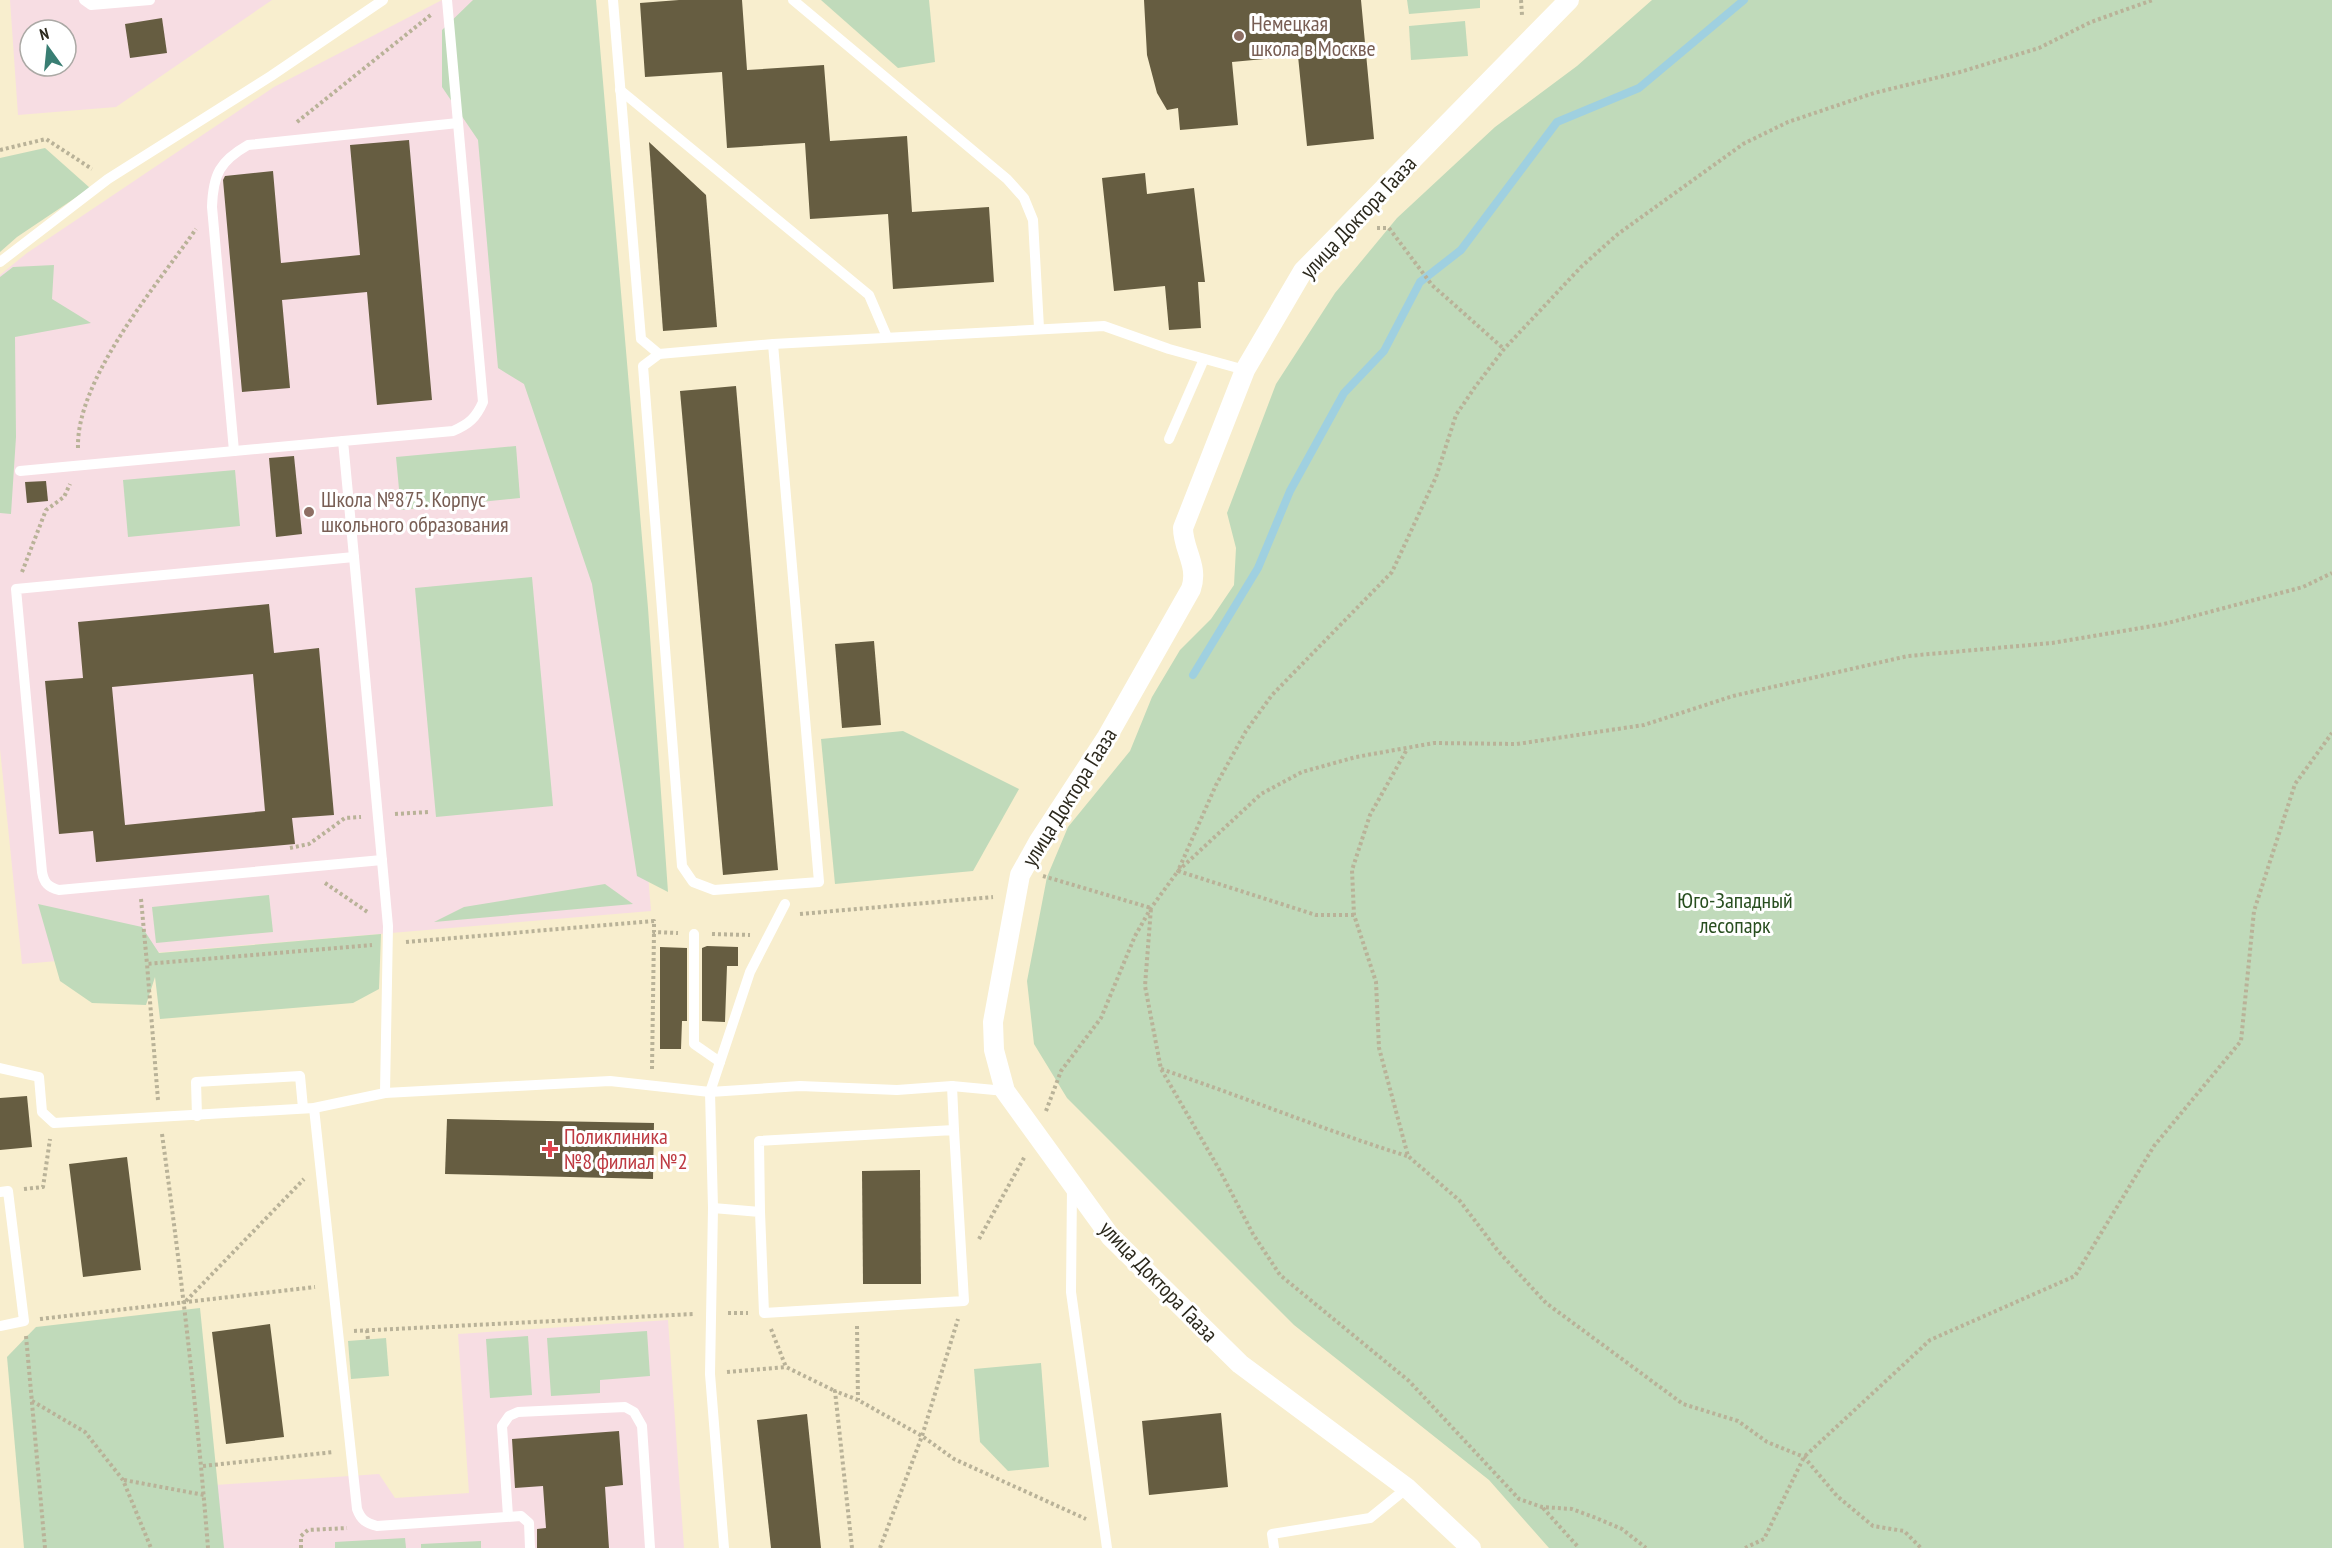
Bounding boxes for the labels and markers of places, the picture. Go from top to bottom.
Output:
place label: Немецкая школа в Москве [1251,9,1376,62]
marker: Немецкая школа в Москве [1232,29,1246,43]
place label: Школа №875. Корпус школьного образования [321,485,509,538]
marker: Школа №875. Корпус школьного образования [302,505,316,519]
place label: Поликлиника №8 филиал №2 [564,1122,688,1175]
marker: Поликлиника №8 филиал №2 [541,1140,559,1158]

